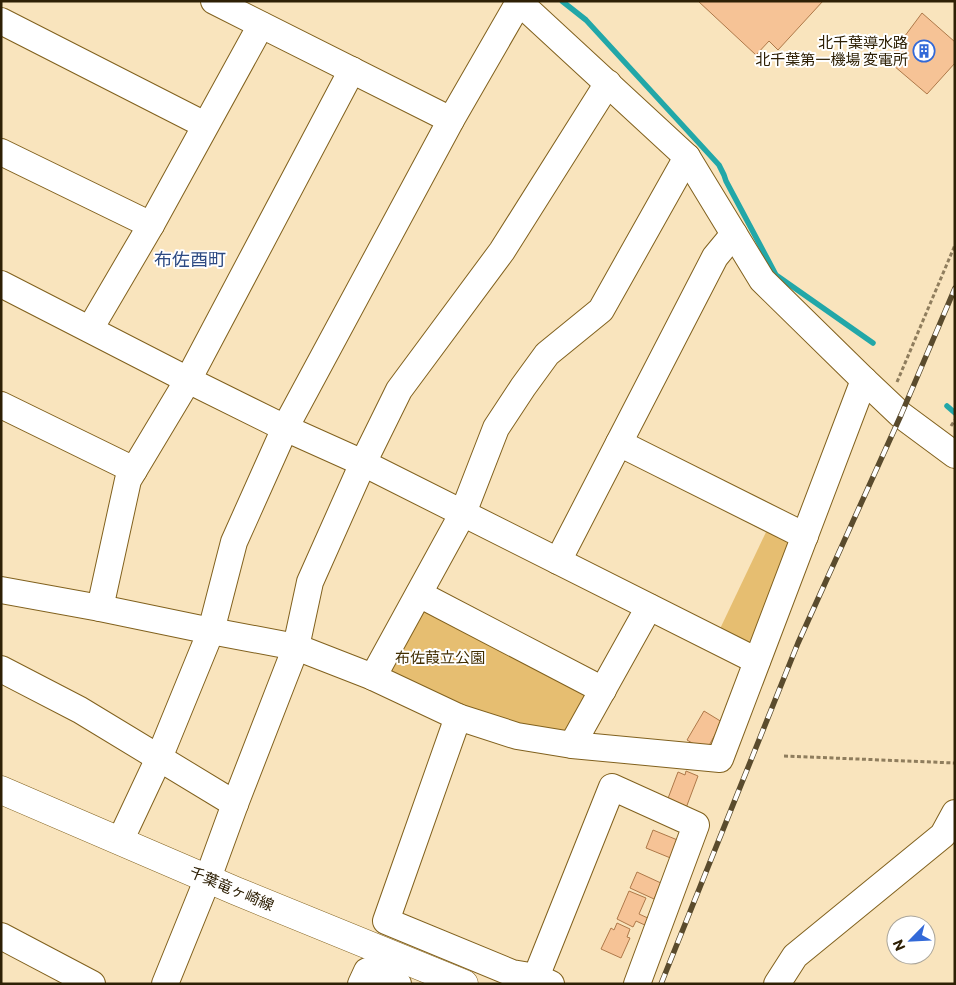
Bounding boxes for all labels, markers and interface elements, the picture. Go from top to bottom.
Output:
place label: 北千葉導水路 北千葉第一機場 変電所 [755,33,908,68]
building icon: 北千葉導水路 北千葉第一機場 変電所 [912,39,936,63]
district label: 布佐酉町 [154,248,226,270]
park label: 布佐葭立公園 [395,648,485,666]
street label: 千葉竜ヶ崎線 [187,862,277,914]
north arrow [886,915,936,965]
text: N [889,937,909,954]

